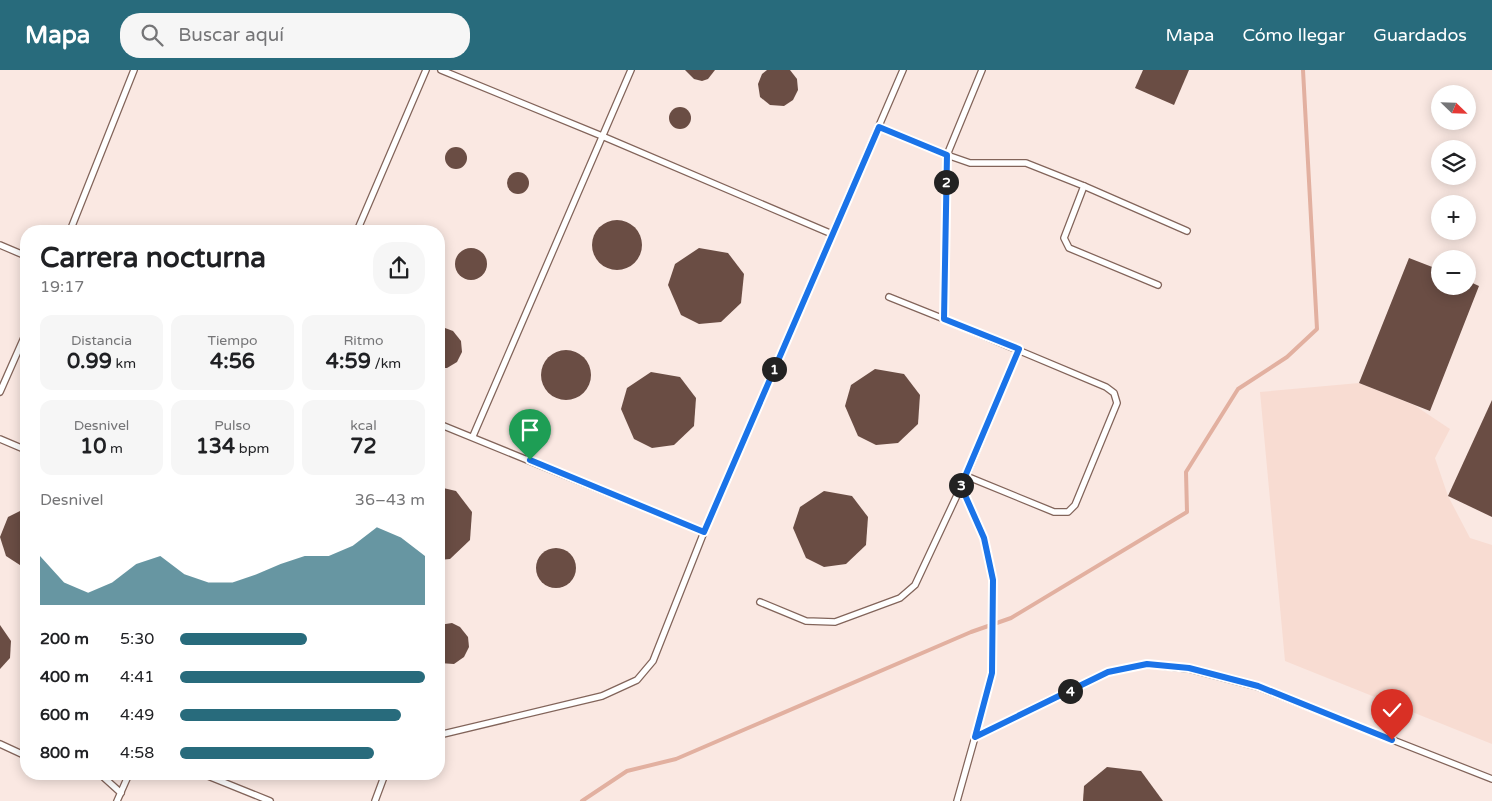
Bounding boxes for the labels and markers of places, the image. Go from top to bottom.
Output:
pin: 2 [934,170,958,194]
pin: 1 [762,356,786,382]
pin [509,409,551,460]
pin: 3 [948,472,974,498]
pin: 4 [1058,678,1082,704]
pin [1371,689,1413,740]

